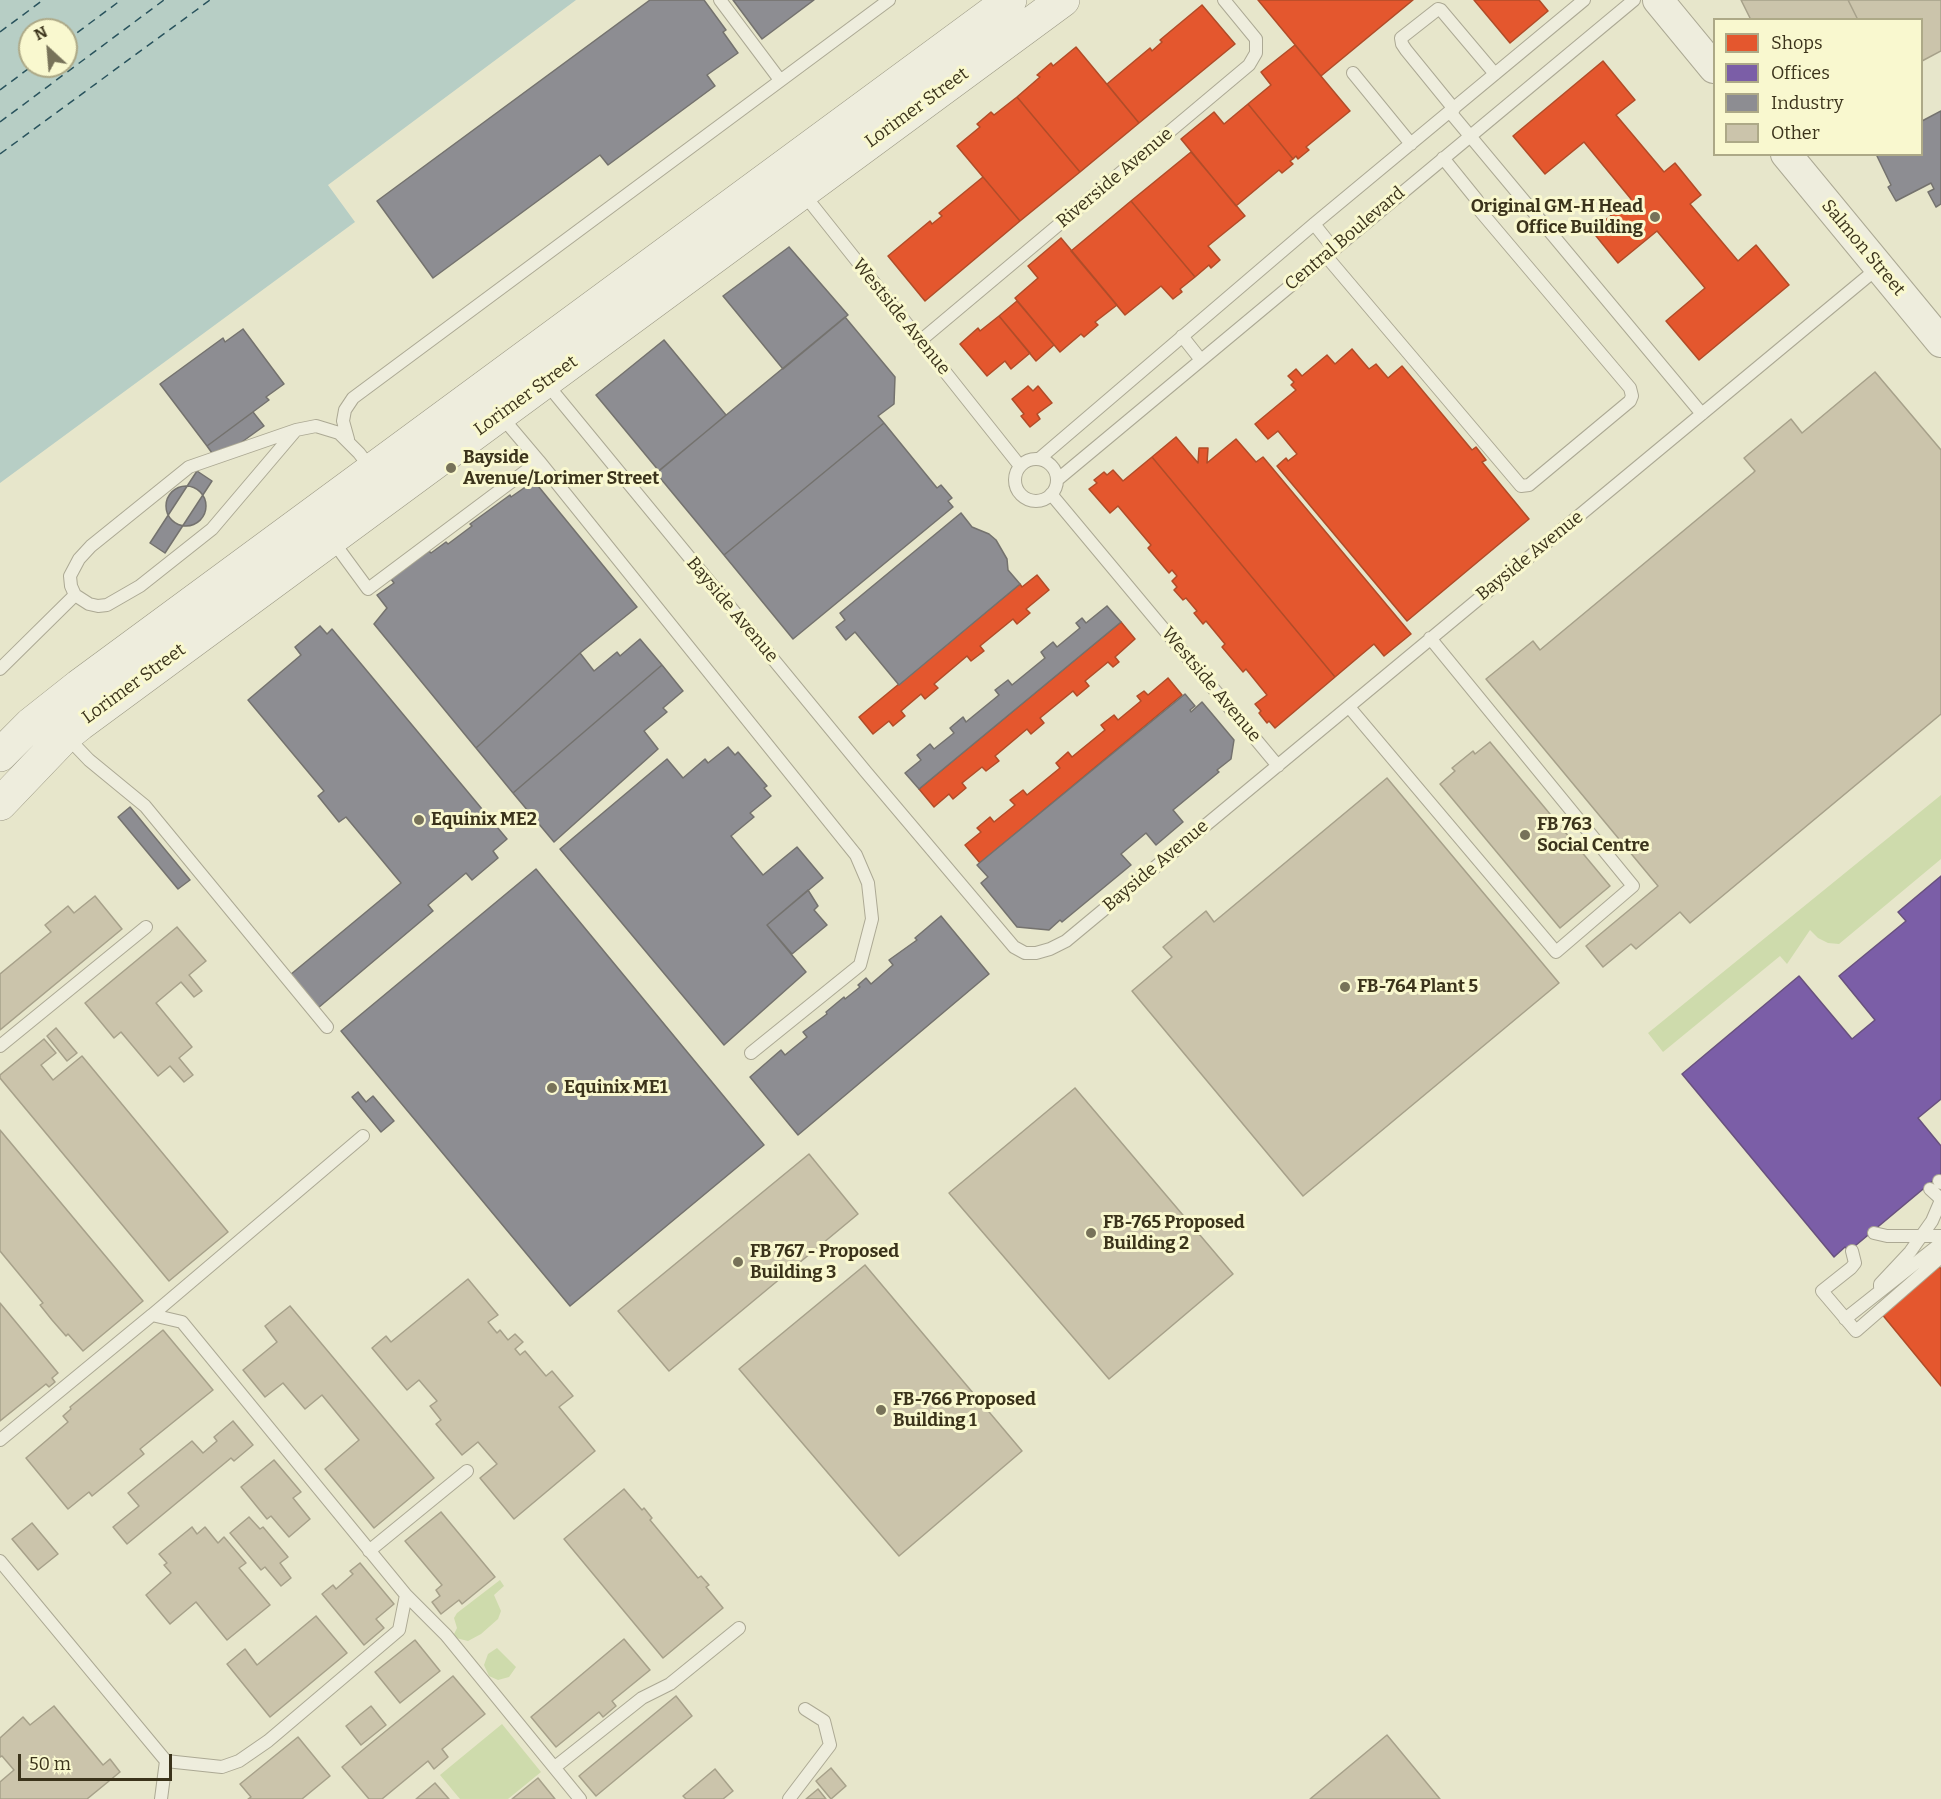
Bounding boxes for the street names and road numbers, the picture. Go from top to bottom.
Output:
street label: Lorimer Street [861,63,973,153]
street label: Riverside Avenue [1053,123,1177,233]
street label: Central Boulevard [1281,183,1409,295]
street label: Salmon Street [1817,196,1909,300]
street label: Westside Avenue [848,255,954,379]
street label: Lorimer Street [470,351,582,441]
street label: Bayside Avenue [1472,506,1588,606]
street label: Bayside Avenue [682,553,782,667]
street label: Westside Avenue [1157,623,1265,747]
street label: Lorimer Street [78,639,190,729]
street label: Bayside Avenue [1099,816,1213,916]

